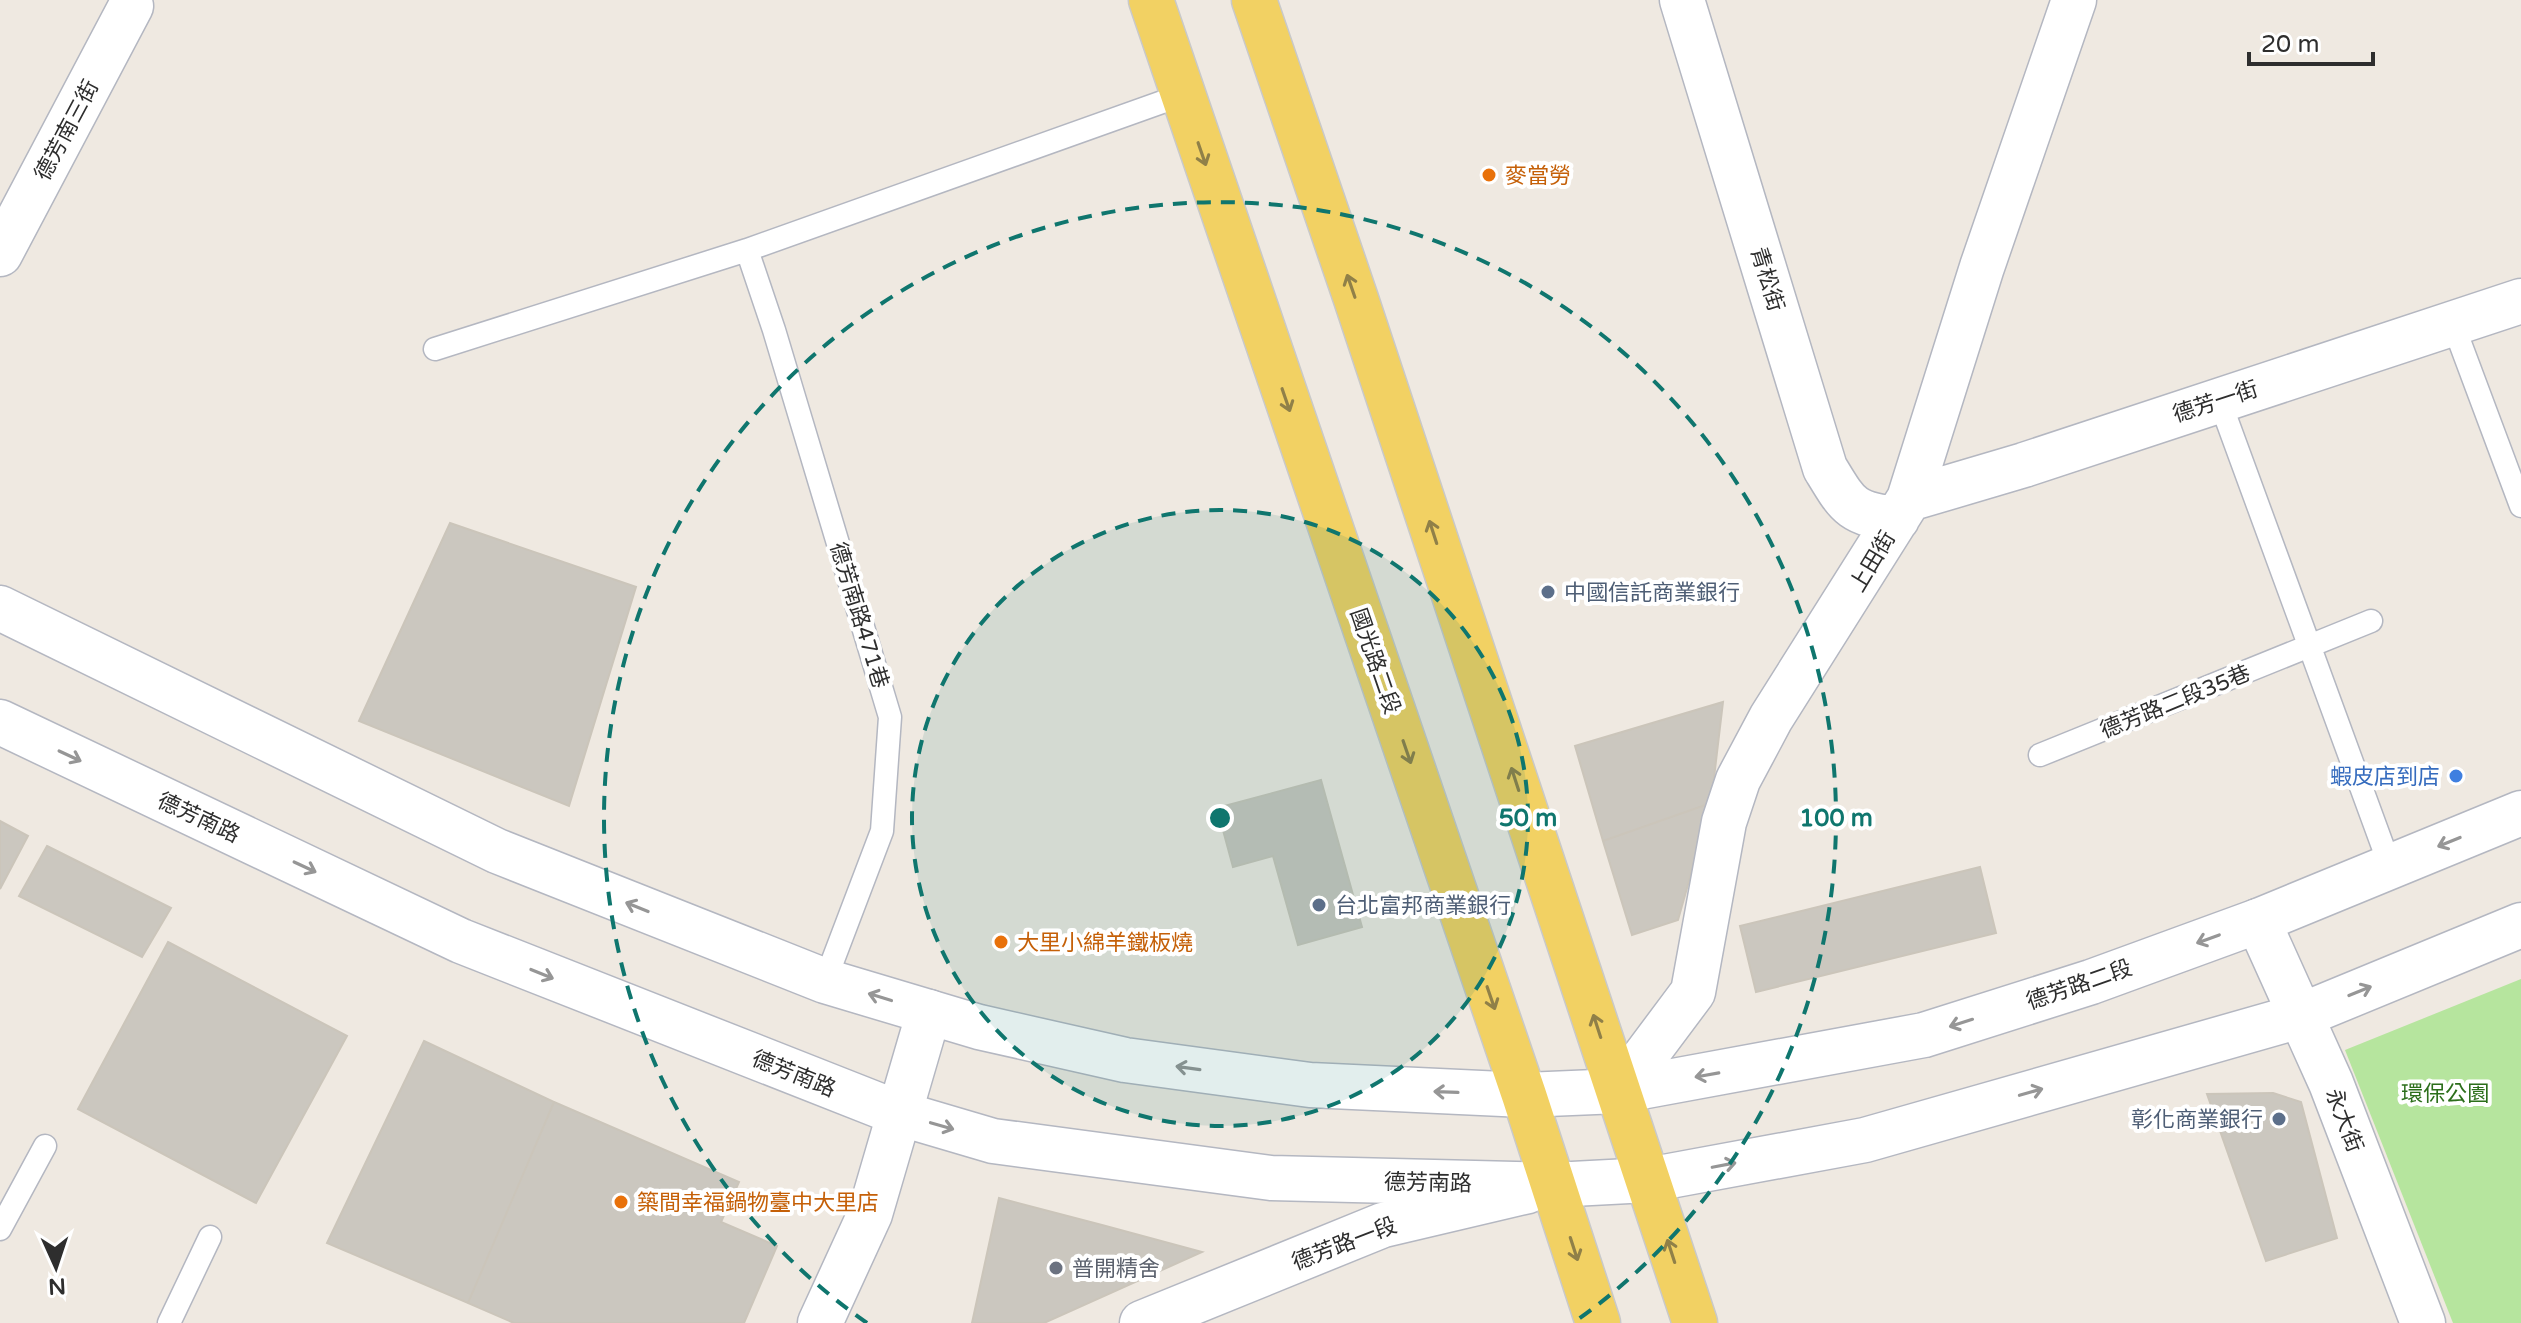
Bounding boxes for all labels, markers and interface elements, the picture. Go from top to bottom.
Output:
scale bar [2249,16,2373,66]
text: 20 m [2261,30,2319,59]
street label: 德芳南三街 [30,76,104,185]
one-way arrow [1195,141,1210,166]
place label: 麥當勞 [1505,163,1571,189]
marker: 麥當勞 [1480,166,1498,184]
street label: 青松街 [1745,244,1789,315]
one-way arrow [1343,273,1358,298]
street label: 德芳一街 [2169,376,2261,428]
one-way arrow [1280,387,1295,412]
one-way arrow [1425,520,1440,545]
street label: 上田街 [1845,527,1901,597]
street label: 德芳南路471巷 [824,539,894,692]
place label: 中國信託商業銀行 [1564,580,1740,606]
marker: 中國信託商業銀行 [1539,583,1557,601]
street label: 國光路二段 [1345,605,1405,718]
street label: 德芳路二段35巷 [2096,660,2254,744]
one-way arrow [1400,739,1415,764]
one-way arrow [58,749,82,764]
place label: 蝦皮店到店 [2330,764,2440,790]
one-way arrow [1507,767,1522,792]
marker: 蝦皮店到店 [2447,767,2465,785]
street label: 德芳南路 [153,788,244,848]
centre of rings [1206,804,1234,832]
text: 50 m [1499,804,1557,833]
text: 100 m [1799,804,1873,833]
one-way arrow [2437,836,2462,851]
one-way arrow [293,860,317,875]
place label: 台北富邦商業銀行 [1335,893,1511,919]
marker: 台北富邦商業銀行 [1310,896,1328,914]
one-way arrow [625,899,650,913]
place label: 大里小綿羊鐵板燒 [1017,930,1193,956]
marker: 大里小綿羊鐵板燒 [992,933,1010,951]
one-way arrow [2196,933,2220,947]
street label: 德芳路二段 [2023,955,2136,1015]
one-way arrow [529,967,554,982]
one-way arrow [2347,983,2372,997]
one-way arrow [1485,985,1500,1010]
one-way arrow [868,989,893,1004]
one-way arrow [1589,1013,1604,1038]
one-way arrow [1949,1016,1975,1031]
street label: 德芳南路 [748,1045,839,1102]
one-way arrow [1175,1060,1201,1075]
one-way arrow [1695,1068,1720,1083]
park label: 環保公園 [2401,1081,2489,1107]
one-way arrow [1433,1084,1460,1099]
one-way arrow [2018,1084,2044,1099]
street label: 永大街 [2320,1085,2368,1156]
place label: 彰化商業銀行 [2131,1107,2263,1133]
marker: 彰化商業銀行 [2270,1110,2288,1128]
one-way arrow [929,1119,955,1134]
one-way arrow [1711,1157,1737,1172]
street label: 德芳南路 [1384,1169,1472,1197]
place label: 築間幸福鍋物臺中大里店 [637,1190,879,1216]
marker: 築間幸福鍋物臺中大里店 [612,1193,630,1211]
street label: 德芳路一段 [1288,1212,1400,1276]
north arrow [16,1227,96,1307]
one-way arrow [1568,1236,1583,1261]
one-way arrow [1663,1239,1678,1264]
place label: 普開精舍 [1072,1256,1160,1282]
marker: 普開精舍 [1047,1259,1065,1277]
text: N [47,1273,66,1299]

